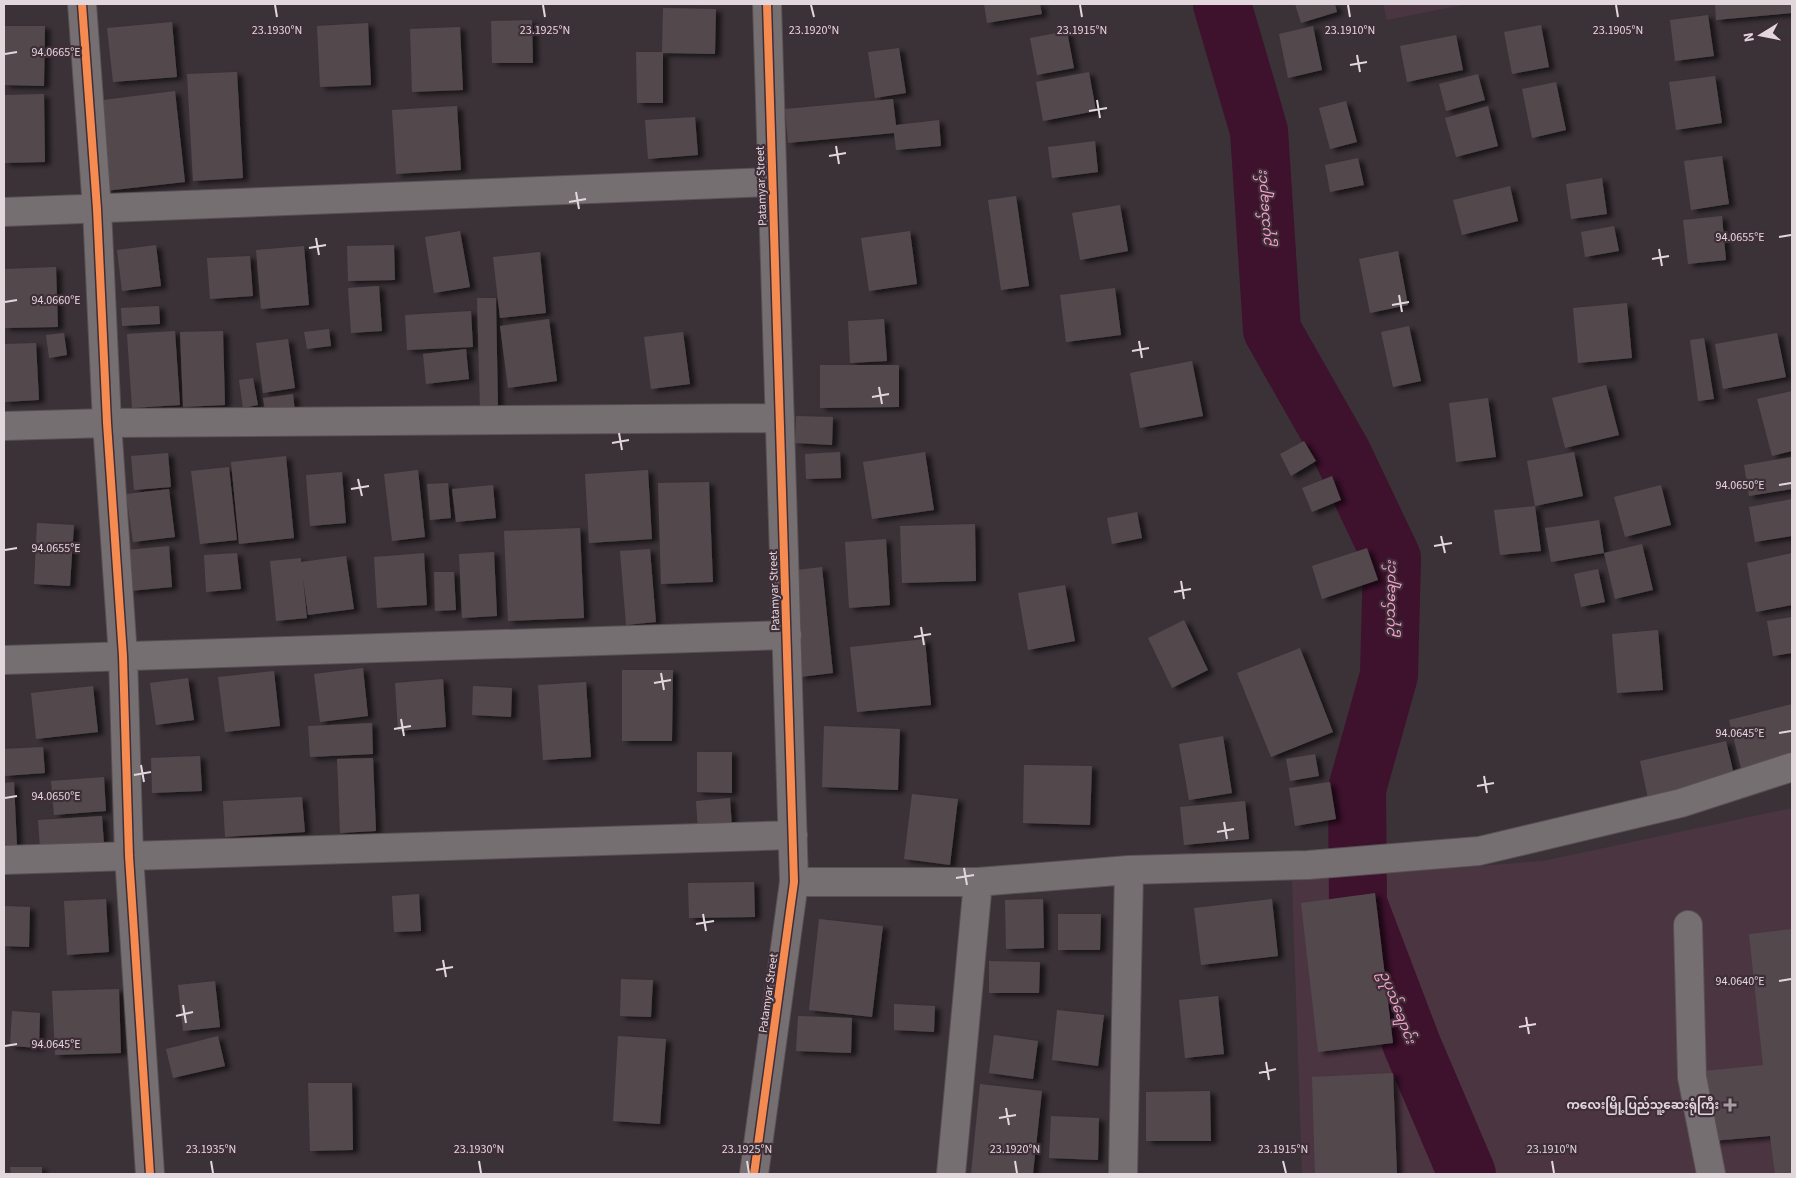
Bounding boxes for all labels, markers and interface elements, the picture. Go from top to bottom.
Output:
north arrow [1736,10,1786,60]
text: 23.1930°N [252,22,302,39]
text: 23.1925°N [520,22,570,39]
text: 23.1920°N [789,22,839,39]
text: 23.1915°N [1057,22,1107,39]
text: 23.1910°N [1325,22,1375,39]
text: 23.1905°N [1593,22,1643,39]
text: N [1739,31,1760,43]
text: 94.0665°E [31,44,81,61]
street label: Patamyar Street [752,146,771,226]
water label: ဥပုသ်ချောင်း [1251,169,1279,248]
text: 94.0655°E [1715,229,1765,246]
text: 94.0660°E [31,292,81,309]
text: 94.0650°E [1715,477,1765,494]
text: 94.0655°E [31,540,81,557]
street label: Patamyar Street [765,551,784,631]
water label: ဥပုသ်ချောင်း [1379,559,1403,637]
text: 94.0645°E [1715,725,1765,742]
text: 94.0650°E [31,788,81,805]
street label: Patamyar Street [755,952,782,1034]
water label: ဥပုသ်ချောင်း [1373,968,1421,1048]
text: 94.0640°E [1715,973,1765,990]
text: 94.0645°E [31,1036,81,1053]
place label: ကလေးမြို့ပြည်သူ့ဆေးရုံကြီး [1567,1095,1719,1116]
marker: ကလေးမြို့ပြည်သူ့ဆေးရုံကြီး [1723,1098,1737,1112]
text: 23.1935°N [186,1141,236,1158]
text: 23.1930°N [454,1141,504,1158]
text: 23.1925°N [722,1141,772,1158]
text: 23.1920°N [990,1141,1040,1158]
text: 23.1915°N [1258,1141,1308,1158]
text: 23.1910°N [1527,1141,1577,1158]

